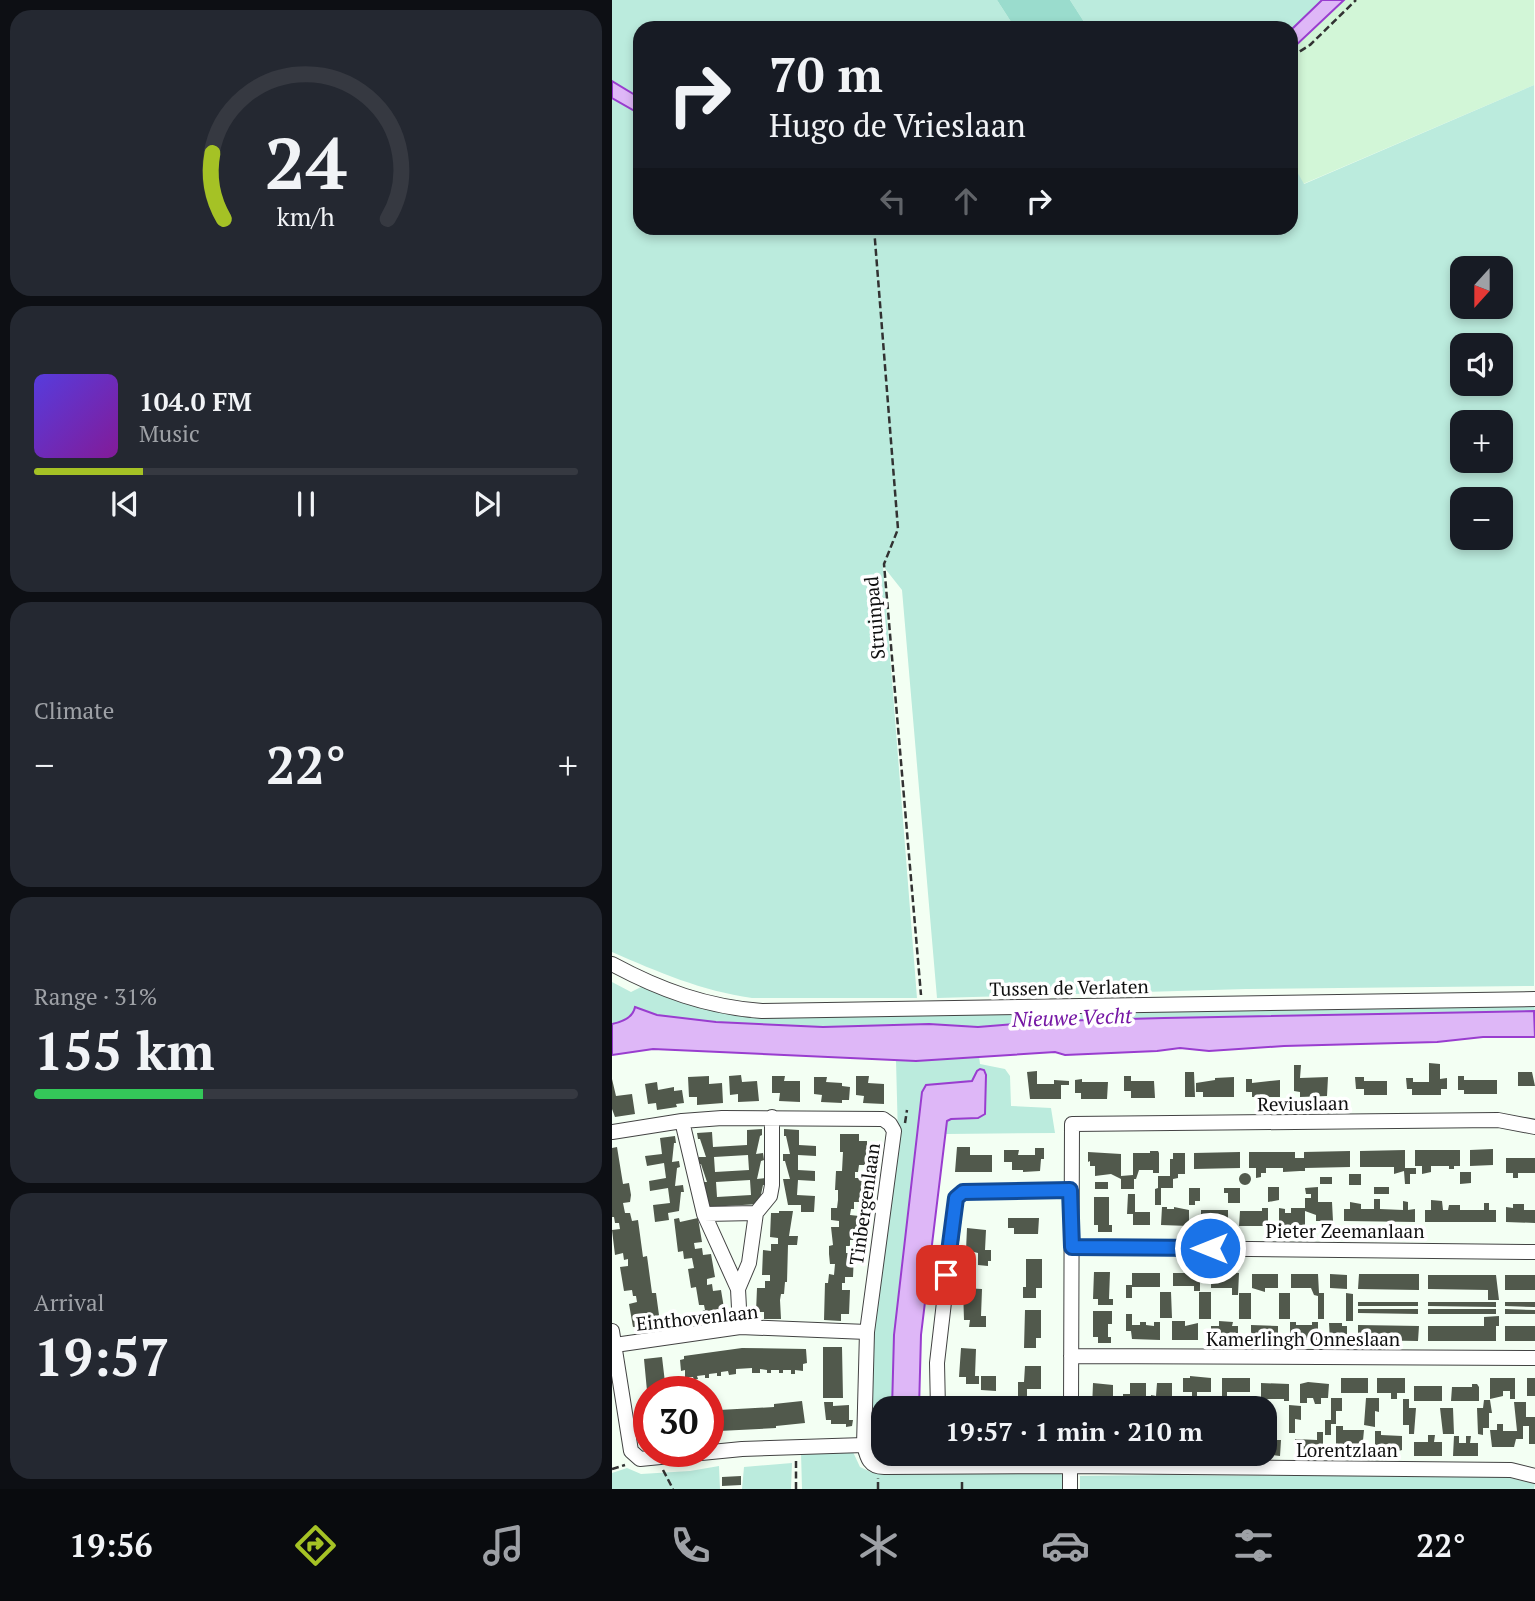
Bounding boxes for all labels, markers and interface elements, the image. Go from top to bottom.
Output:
text: 70 m [769,41,883,106]
icon: right [654,49,745,140]
text: Hugo de Vrieslaan [769,104,1026,146]
text: 24 [265,113,347,210]
icon: left [874,182,912,220]
icon: ahead [947,182,985,220]
icon: right [1020,182,1058,220]
text: km/h [277,200,335,233]
north arrow [1450,256,1513,318]
map controls [1450,256,1513,550]
button: sound [1450,333,1513,396]
text: 104.0 FM [139,384,252,418]
button: + [1450,410,1513,473]
text: Music [139,418,200,449]
icon: previous [106,485,144,523]
icon: pause [287,485,325,523]
icon: next [468,485,506,523]
button: − [1450,487,1513,550]
street label: Struinpad [858,575,890,661]
text: Climate [34,695,114,726]
text: 22° [266,730,346,799]
text: − [34,740,54,790]
text: + [558,740,578,790]
street label: Tussen de Verlaten [989,973,1149,1001]
text: Range · 31% [34,981,157,1012]
water label: Nieuwe Vecht [1010,1001,1134,1033]
text: 155 km [34,1016,215,1085]
street label: Reviuslaan [1257,1090,1349,1116]
street label: Tinbergenlaan [843,1141,885,1267]
position arrow [1173,1211,1247,1285]
street label: Pieter Zeemanlaan [1266,1218,1424,1243]
pin [916,1245,976,1305]
icon: arrive [927,1256,965,1294]
text: Arrival [34,1287,105,1318]
street label: Einthovenlaan [635,1298,759,1336]
text: 19:57 [34,1322,169,1391]
street label: Kamerlingh Onneslaan [1206,1326,1400,1351]
speed limit sign: 30 [633,1376,724,1467]
text: 19:57 · 1 min · 210 m [945,1414,1203,1448]
street label: Lorentzlaan [1296,1437,1398,1462]
icon: directions [291,1521,340,1570]
icon: music [479,1521,528,1570]
icon: phone [666,1521,715,1570]
icon: climate [854,1521,903,1570]
icon: car [1041,1521,1090,1570]
icon: filters [1229,1521,1278,1570]
text: 19:56 [69,1524,153,1566]
text: 22° [1416,1524,1466,1566]

